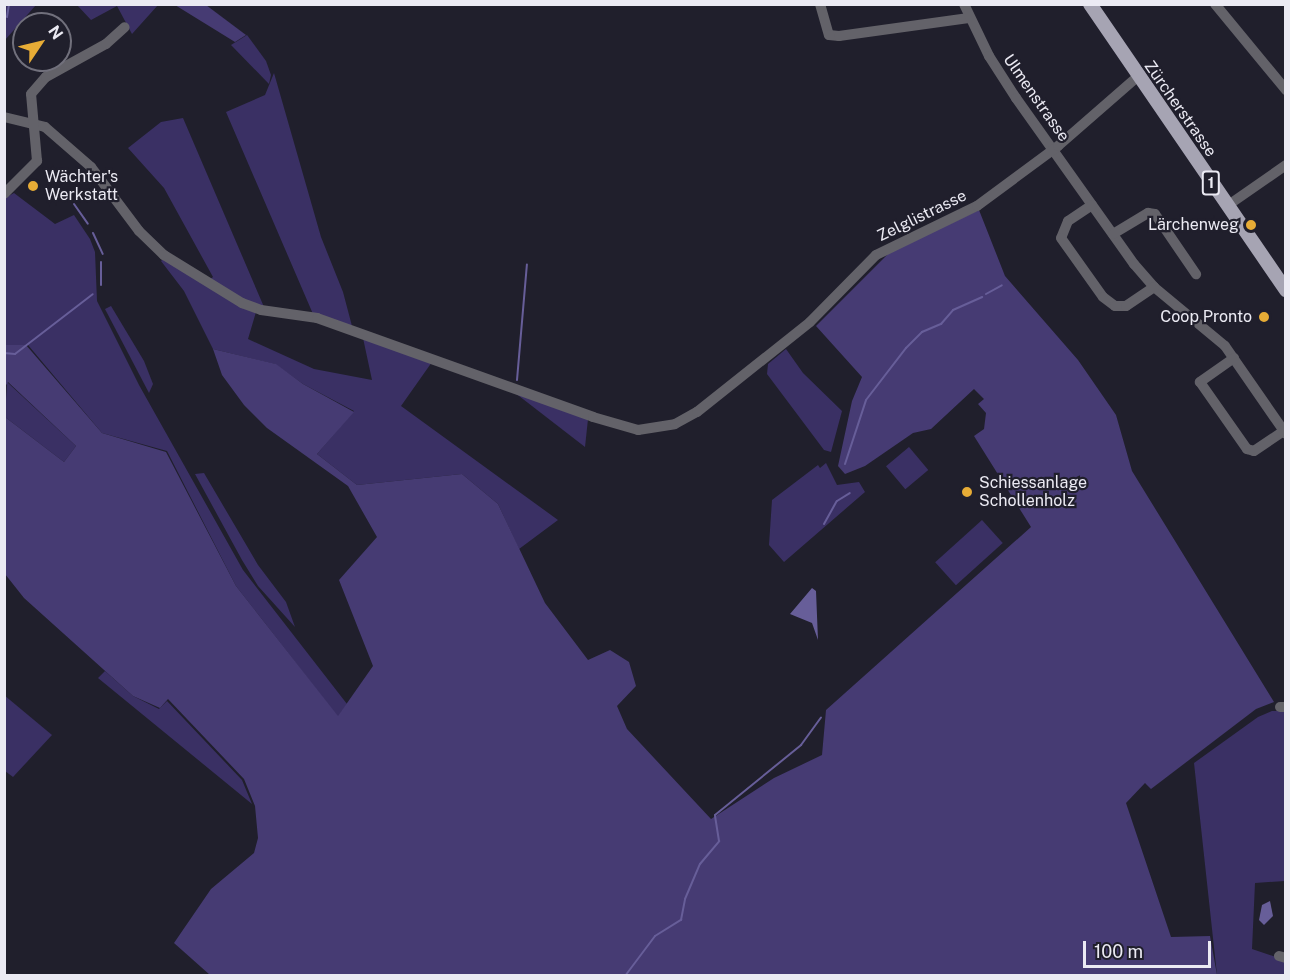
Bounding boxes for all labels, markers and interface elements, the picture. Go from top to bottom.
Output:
north arrow [12,12,72,72]
text: N [44,22,67,43]
street label: Ulmenstrasse [999,51,1073,145]
street label: Zürcherstrasse [1140,57,1220,161]
place label: Wächter's Werkstatt [45,167,118,205]
road number: 1 [1200,171,1222,195]
marker: Wächter's Werkstatt [26,179,40,193]
street label: Zelglistrasse [874,186,970,246]
place label: Lärchenweg [1148,215,1239,235]
marker: Lärchenweg [1244,218,1258,232]
place label: Coop Pronto [1160,307,1252,327]
marker: Coop Pronto [1257,310,1271,324]
place label: Schiessanlage Schollenholz [979,473,1087,511]
marker: Schiessanlage Schollenholz [960,485,974,499]
scale bar [1086,929,1214,967]
text: 100 m [1094,941,1143,962]

